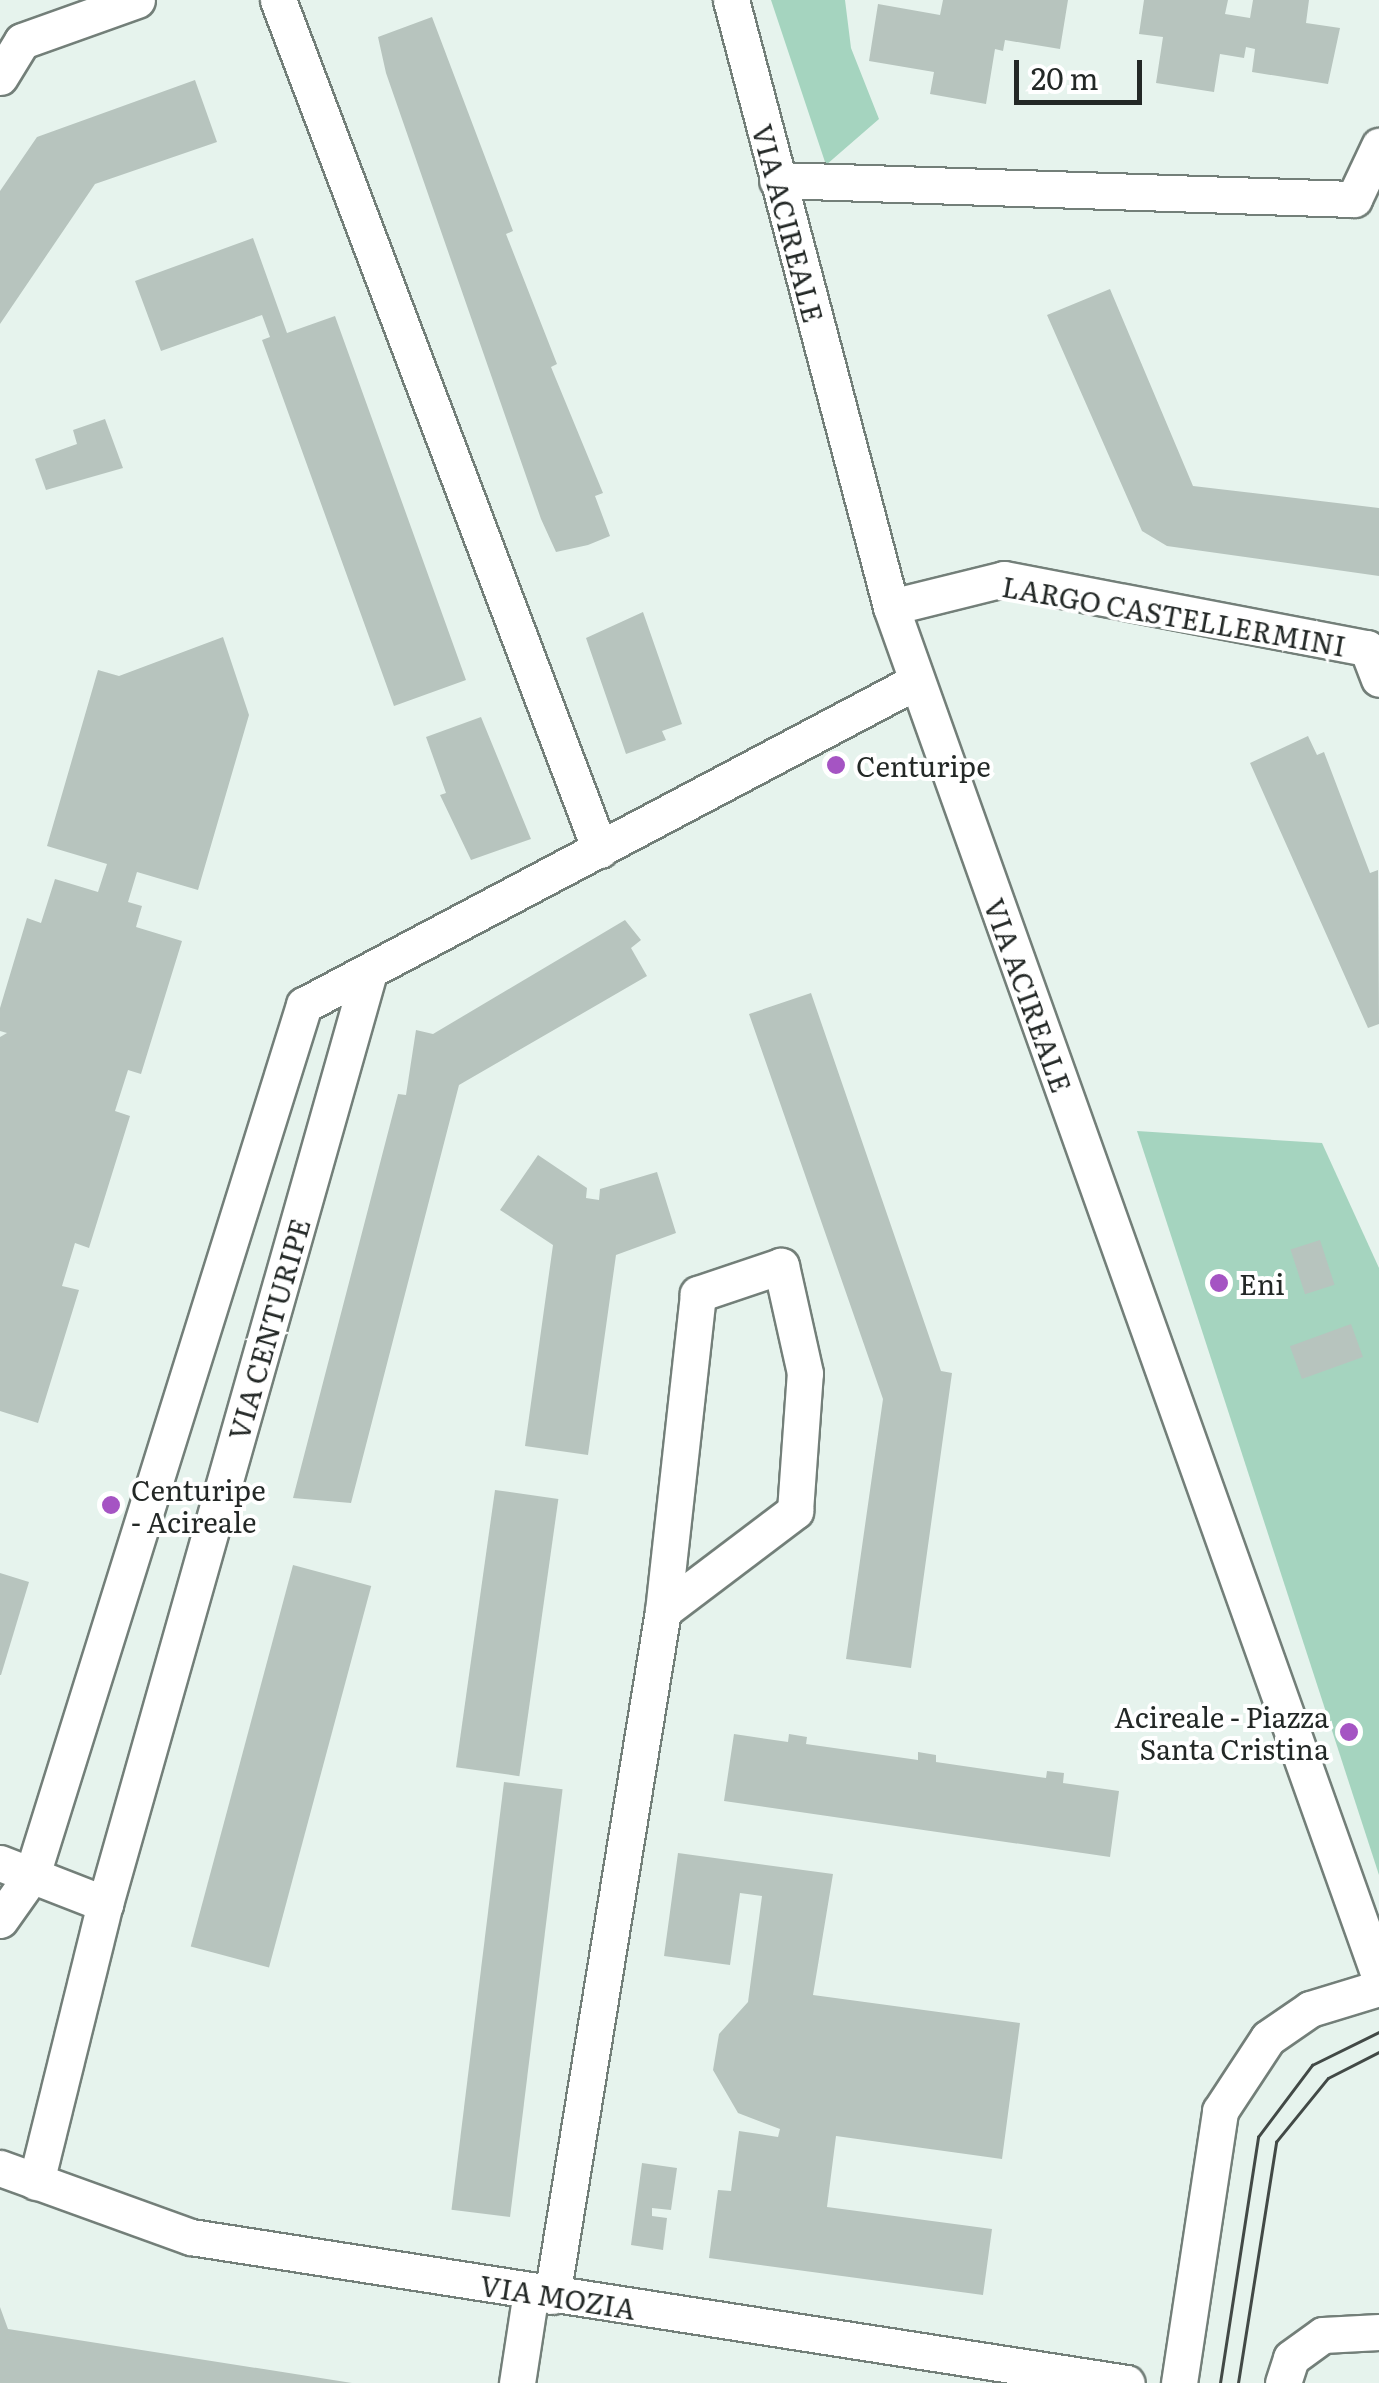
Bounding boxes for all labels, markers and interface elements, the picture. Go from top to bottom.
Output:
scale bar [1019,40,1146,102]
text: 20 m [1031,55,1099,99]
street label: VIA ACIREALE [746,120,832,326]
street label: LARGO CASTELLERMINI [1000,568,1348,662]
place label: Centuripe [856,748,991,782]
marker: Centuripe [825,754,847,776]
street label: VIA ACIREALE [978,894,1080,1096]
street label: VIA CENTURIPE [220,1214,316,1444]
place label: Eni [1239,1266,1285,1300]
marker: Eni [1208,1272,1230,1294]
place label: Centuripe - Acireale [131,1472,266,1538]
marker: Centuripe - Acireale [100,1494,122,1516]
place label: Acireale - Piazza Santa Cristina [1114,1699,1329,1765]
marker: Acireale - Piazza Santa Cristina [1338,1721,1360,1743]
street label: VIA MOZIA [478,2267,638,2325]

